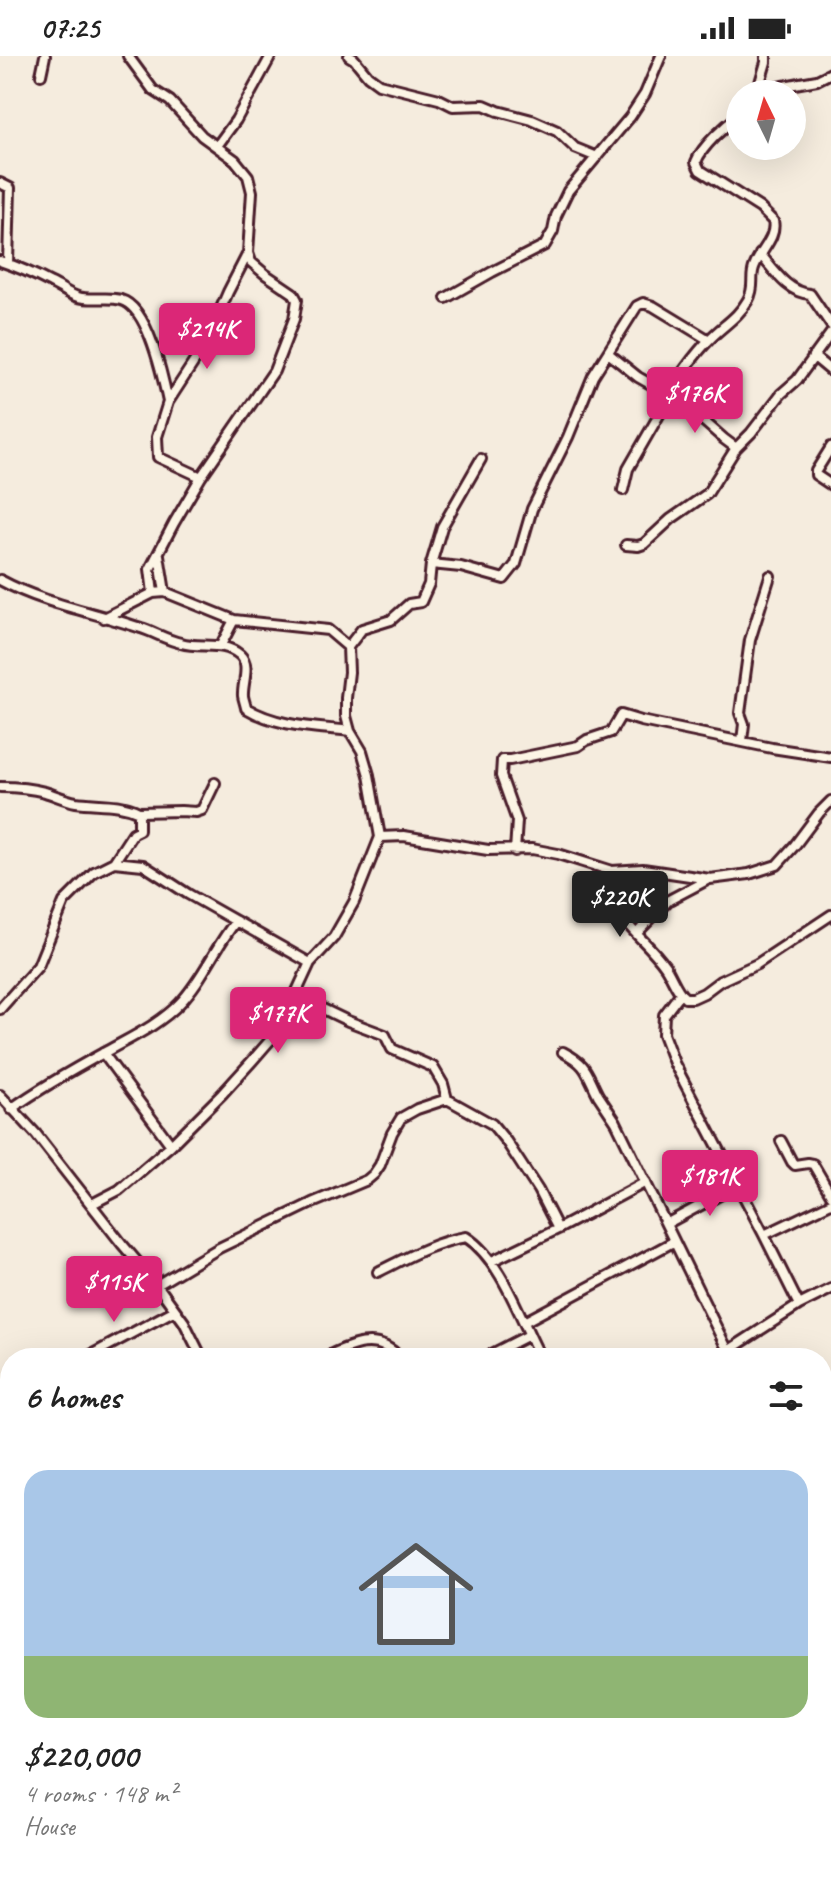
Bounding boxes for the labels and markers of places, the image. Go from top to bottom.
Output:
pin: $214K [151,303,263,371]
pin: $176K [639,367,751,435]
pin: $220K [564,871,676,939]
pin: $177K [222,987,334,1055]
pin: $181K [654,1150,766,1218]
pin: $115K [58,1256,170,1324]

